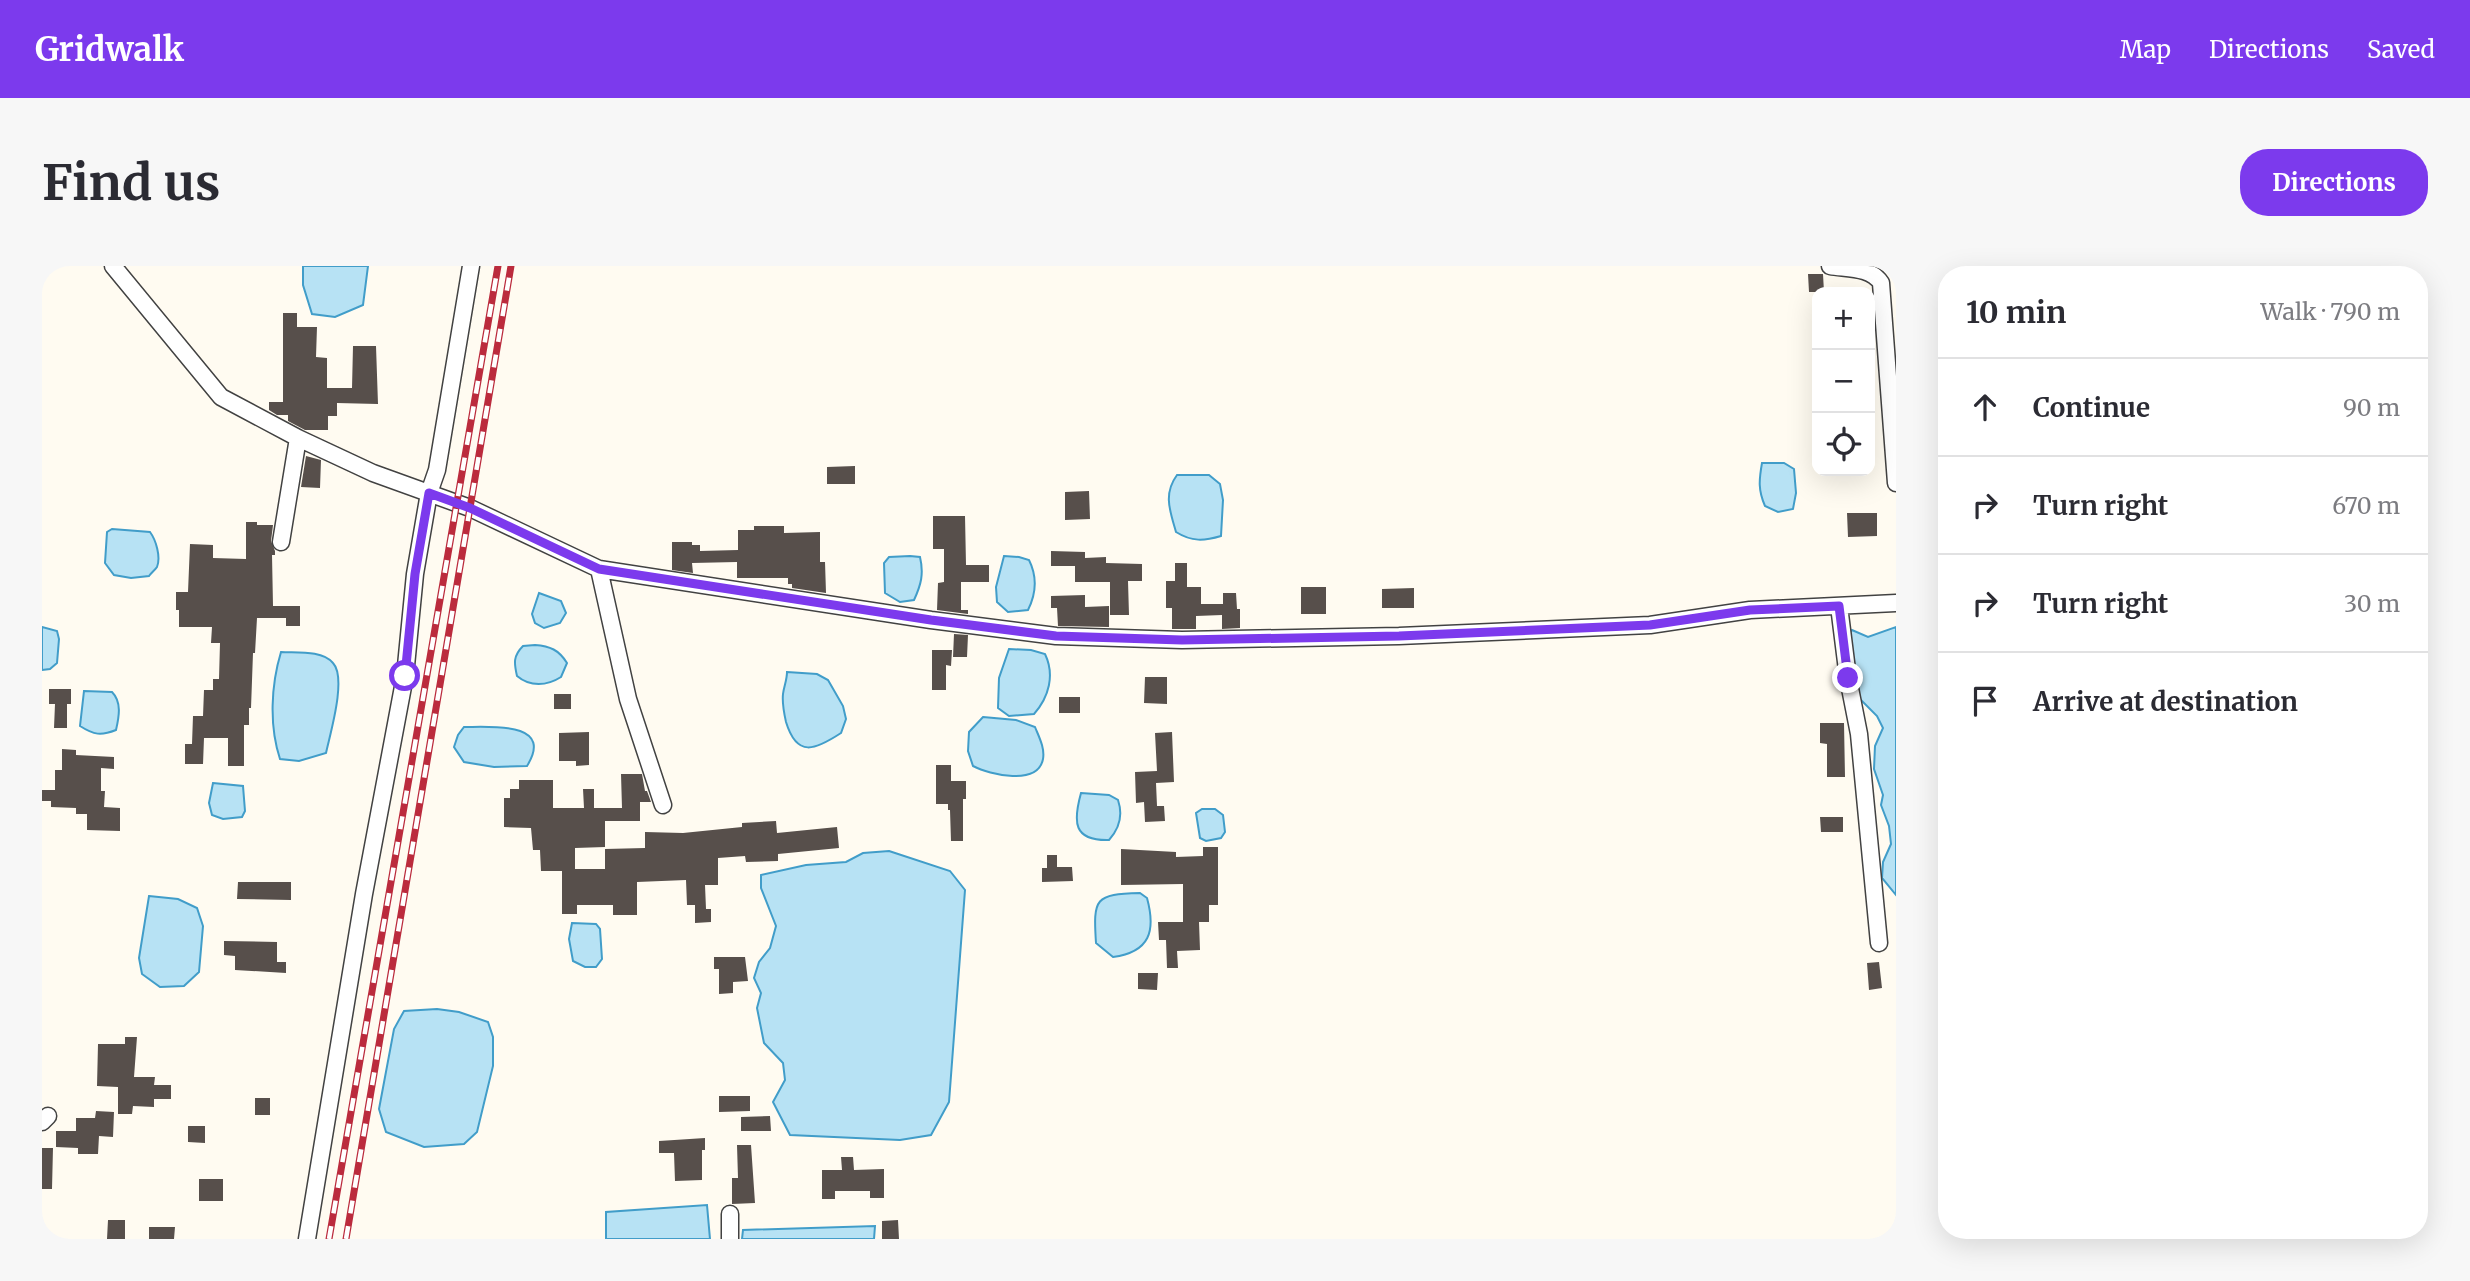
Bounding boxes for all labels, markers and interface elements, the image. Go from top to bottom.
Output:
text: Gridwalk [35,29,184,70]
text: Map [2120,34,2171,65]
text: Directions [2209,34,2329,65]
text: Saved [2367,34,2435,65]
button: Directions [2240,149,2428,216]
text: Find us [42,152,220,213]
map controls [1812,287,1875,476]
button: + [1812,287,1875,350]
text: 10 min [1966,293,2066,331]
text: Walk · 790 m [2261,297,2400,326]
button: − [1812,350,1875,413]
icon: ahead [1966,388,2004,426]
text: Continue [2033,391,2150,424]
text: 90 m [2343,393,2400,422]
button: locate [1812,413,1875,476]
icon: right [1966,486,2004,524]
text: Turn right [2033,489,2168,522]
text: 670 m [2332,491,2400,520]
icon: right [1966,584,2004,622]
text: Turn right [2033,587,2168,620]
text: 30 m [2344,589,2400,618]
route start [389,660,420,691]
route end [1832,662,1863,693]
icon: arrive [1966,682,2004,720]
text: Arrive at destination [2033,685,2298,718]

